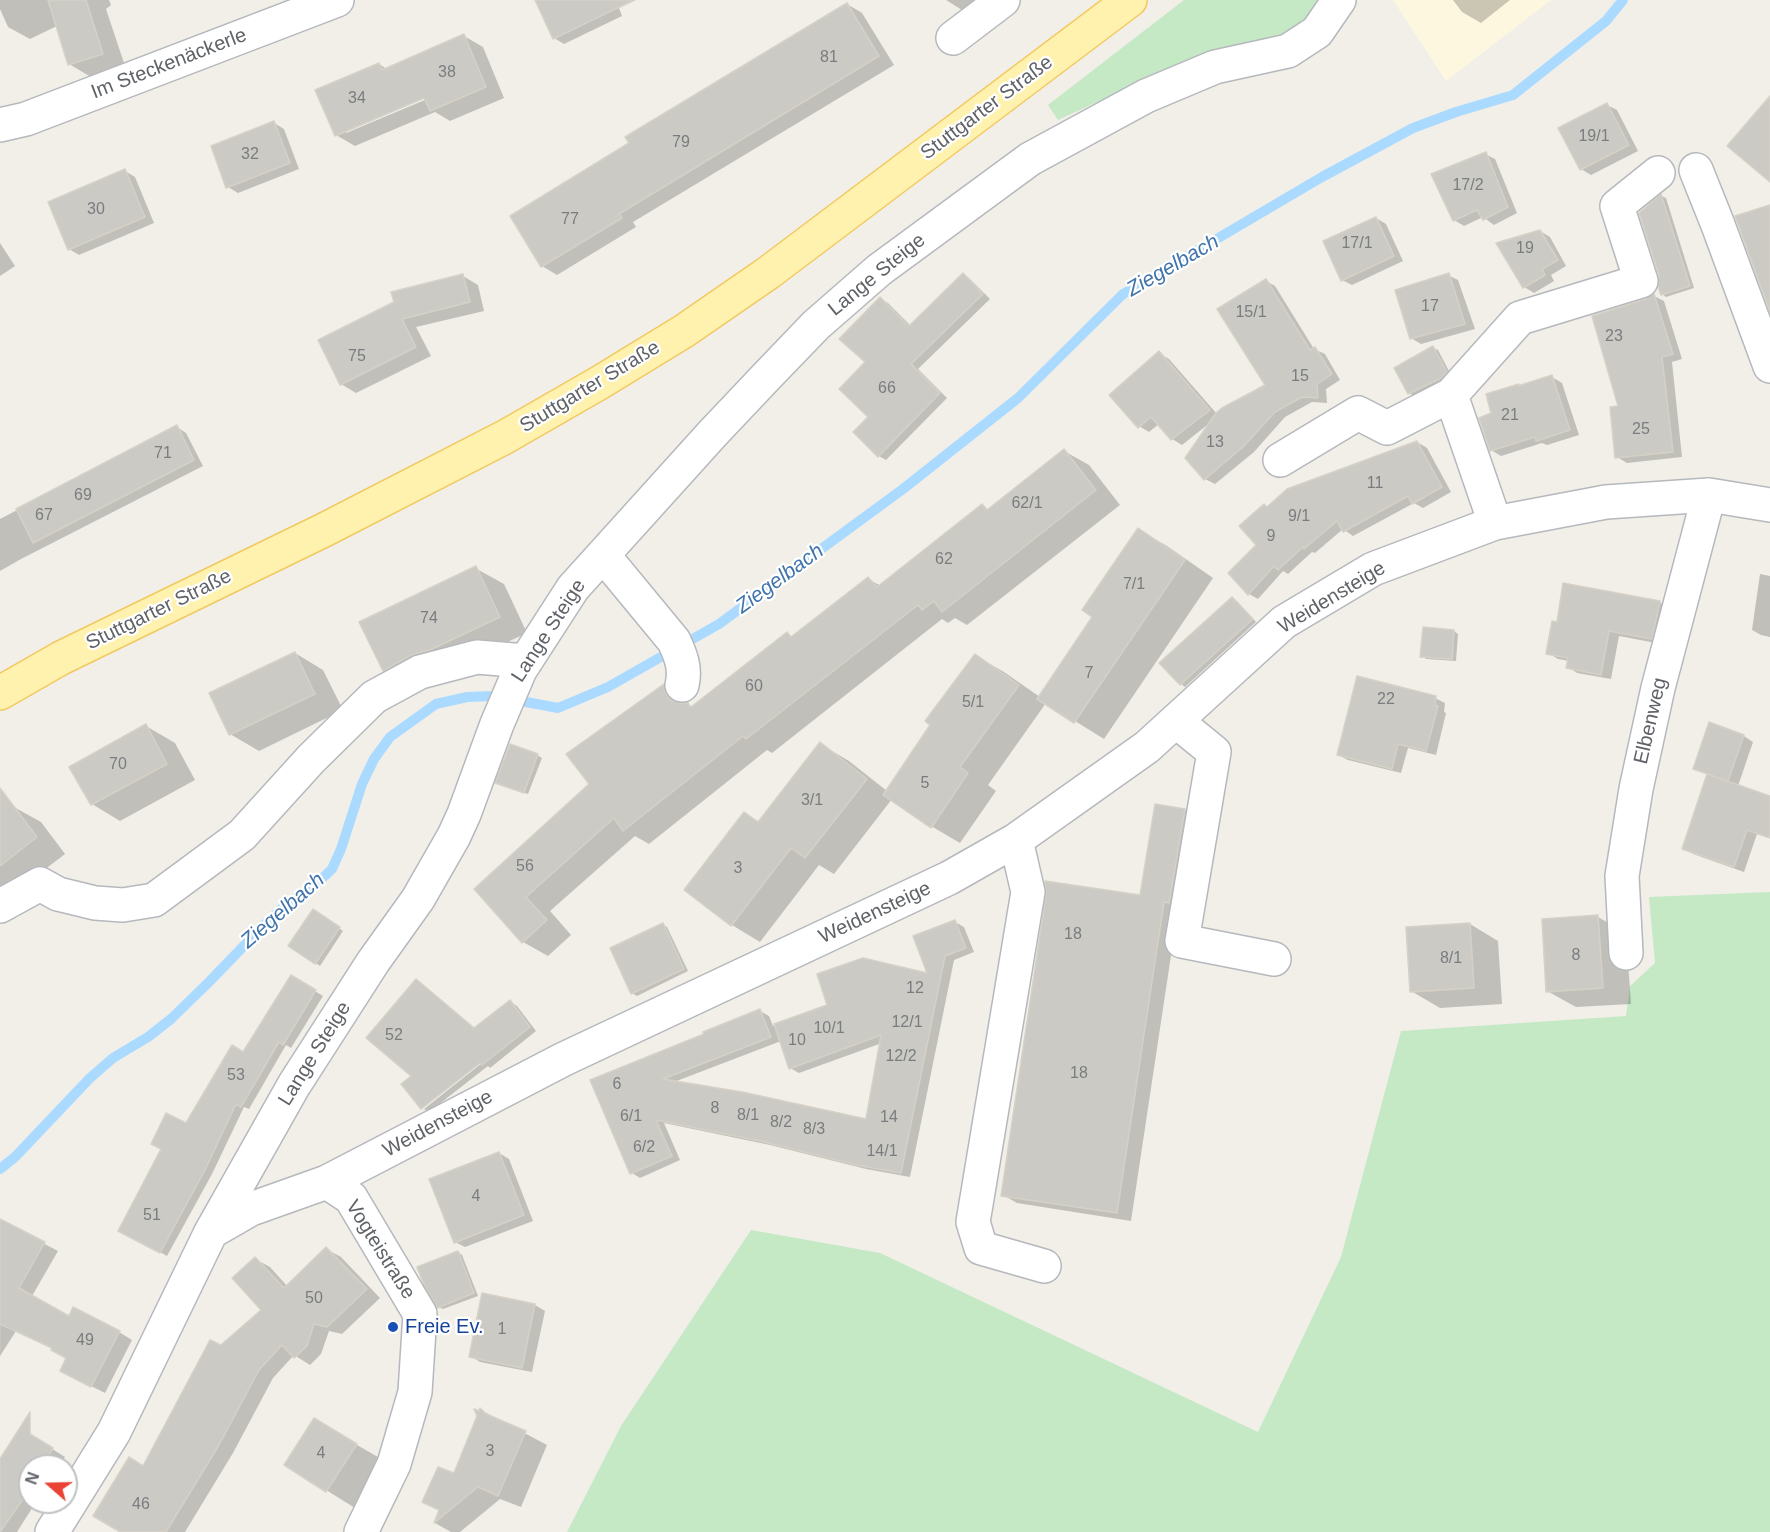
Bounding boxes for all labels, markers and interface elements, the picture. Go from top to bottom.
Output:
street label: Im Steckenäckerle [88,23,250,105]
house number: 81 [820,48,838,68]
street label: Stuttgarter Straße [916,51,1058,165]
house number: 38 [438,63,456,83]
house number: 34 [348,89,366,109]
house number: 19/1 [1578,127,1610,147]
house number: 79 [672,133,690,153]
house number: 32 [241,145,259,165]
house number: 17/2 [1452,176,1484,196]
house number: 30 [87,200,105,220]
house number: 77 [561,210,579,230]
street label: Lange Steige [824,229,930,321]
water label: Ziegelbach [1122,229,1224,303]
house number: 17/1 [1341,234,1373,254]
house number: 19 [1516,239,1534,259]
house number: 17 [1421,297,1439,317]
house number: 15/1 [1235,303,1267,323]
house number: 23 [1605,327,1623,347]
street label: Stuttgarter Straße [516,336,664,438]
house number: 75 [348,347,366,367]
house number: 15 [1291,367,1309,387]
house number: 66 [878,379,896,399]
house number: 21 [1501,406,1519,426]
house number: 25 [1632,420,1650,440]
house number: 13 [1206,433,1224,453]
house number: 71 [154,444,172,464]
house number: 11 [1367,474,1383,494]
house number: 69 [74,486,92,506]
house number: 62/1 [1011,494,1043,514]
house number: 67 [35,506,53,526]
house number: 9/1 [1288,507,1310,527]
house number: 9 [1267,527,1275,547]
water label: Ziegelbach [731,539,829,619]
house number: 62 [935,550,953,570]
street label: Weidensteige [1274,557,1390,639]
street label: Stuttgarter Straße [82,564,236,656]
street label: Lange Steige [507,575,591,687]
house number: 7/1 [1123,575,1145,595]
house number: 74 [420,609,438,629]
house number: 7 [1085,664,1093,684]
street label: Elbenweg [1629,676,1673,766]
house number: 60 [745,677,763,697]
house number: 22 [1377,690,1395,710]
house number: 5/1 [962,693,984,713]
house number: 70 [109,755,127,775]
house number: 5 [921,774,929,794]
house number: 3/1 [801,791,823,811]
house number: 56 [516,857,534,877]
house number: 3 [734,859,742,879]
water label: Ziegelbach [236,868,330,954]
street label: Weidensteige [815,877,935,949]
house number: 18 [1064,925,1082,945]
house number: 8 [1572,946,1580,966]
house number: 8/1 [1440,949,1462,969]
house number: 12 [906,979,924,999]
street label: Lange Steige [274,998,356,1110]
house number: 12/1 [891,1013,923,1033]
house number: 10/1 [813,1019,845,1039]
house number: 52 [385,1026,403,1046]
house number: 10 [788,1031,806,1051]
house number: 12/2 [885,1047,917,1067]
house number: 18 [1070,1064,1088,1084]
house number: 53 [227,1066,245,1086]
house number: 6 [613,1075,621,1095]
street label: Weidensteige [379,1085,497,1163]
house number: 8 [711,1099,719,1119]
house number: 8/1 [737,1106,759,1126]
house number: 6/1 [620,1107,642,1127]
house number: 14 [880,1108,898,1128]
house number: 8/2 [770,1113,792,1133]
house number: 8/3 [803,1120,825,1140]
house number: 6/2 [633,1138,655,1158]
house number: 14/1 [866,1142,898,1162]
house number: 4 [472,1187,480,1207]
street label: Vogteistraße [340,1196,420,1304]
house number: 51 [143,1206,161,1226]
house number: 50 [305,1289,323,1309]
place label: Freie Ev. [405,1315,484,1339]
marker: Freie Ev. [386,1320,400,1334]
house number: 1 [498,1320,506,1340]
house number: 49 [76,1331,94,1351]
house number: 3 [486,1442,494,1462]
house number: 4 [317,1444,325,1464]
north arrow [18,1454,78,1514]
text: N [23,1470,42,1487]
house number: 46 [132,1495,150,1515]

